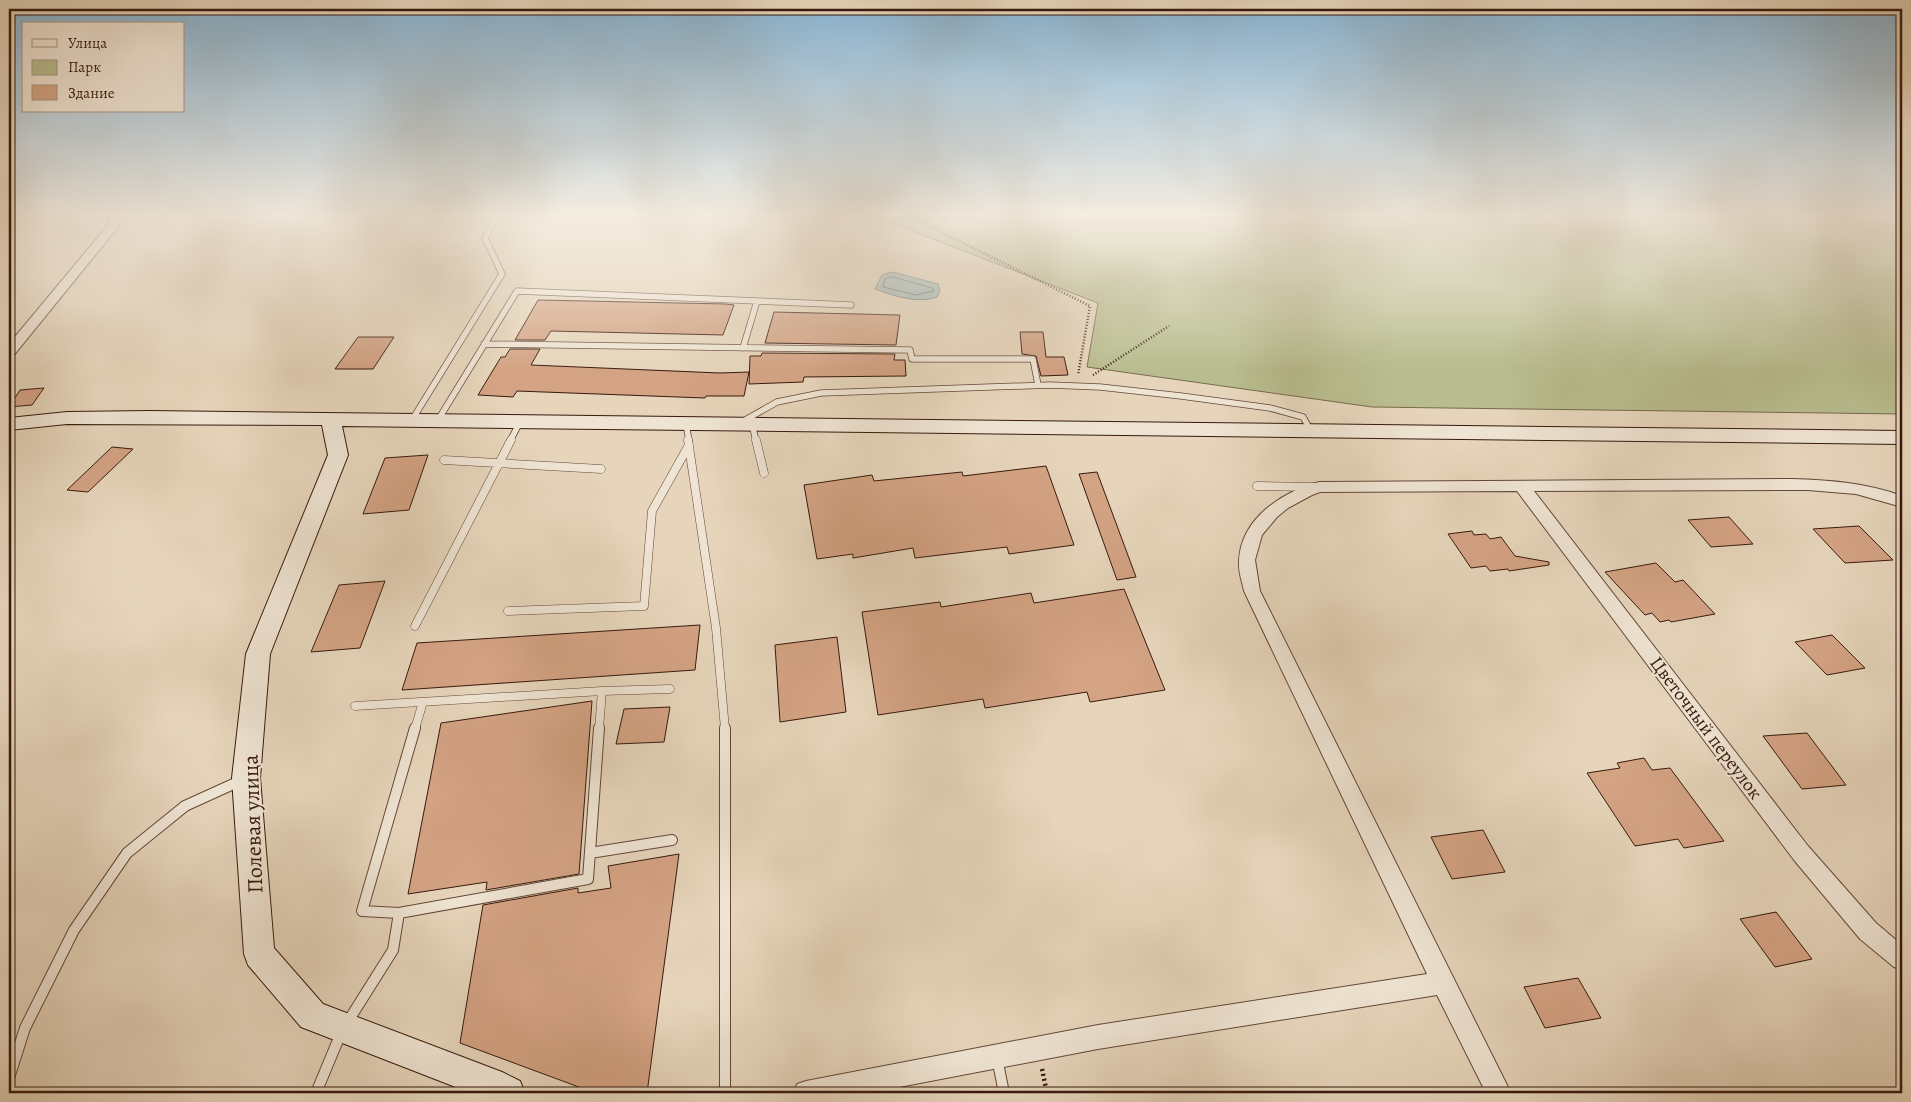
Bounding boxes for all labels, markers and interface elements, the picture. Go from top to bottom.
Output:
legend [22,22,185,112]
text: Улица [68,33,107,53]
text: Парк [68,57,101,77]
text: Здание [68,83,115,103]
street label: Цветочный переулок [1644,651,1768,805]
street label: Полевая улица [236,753,270,894]

